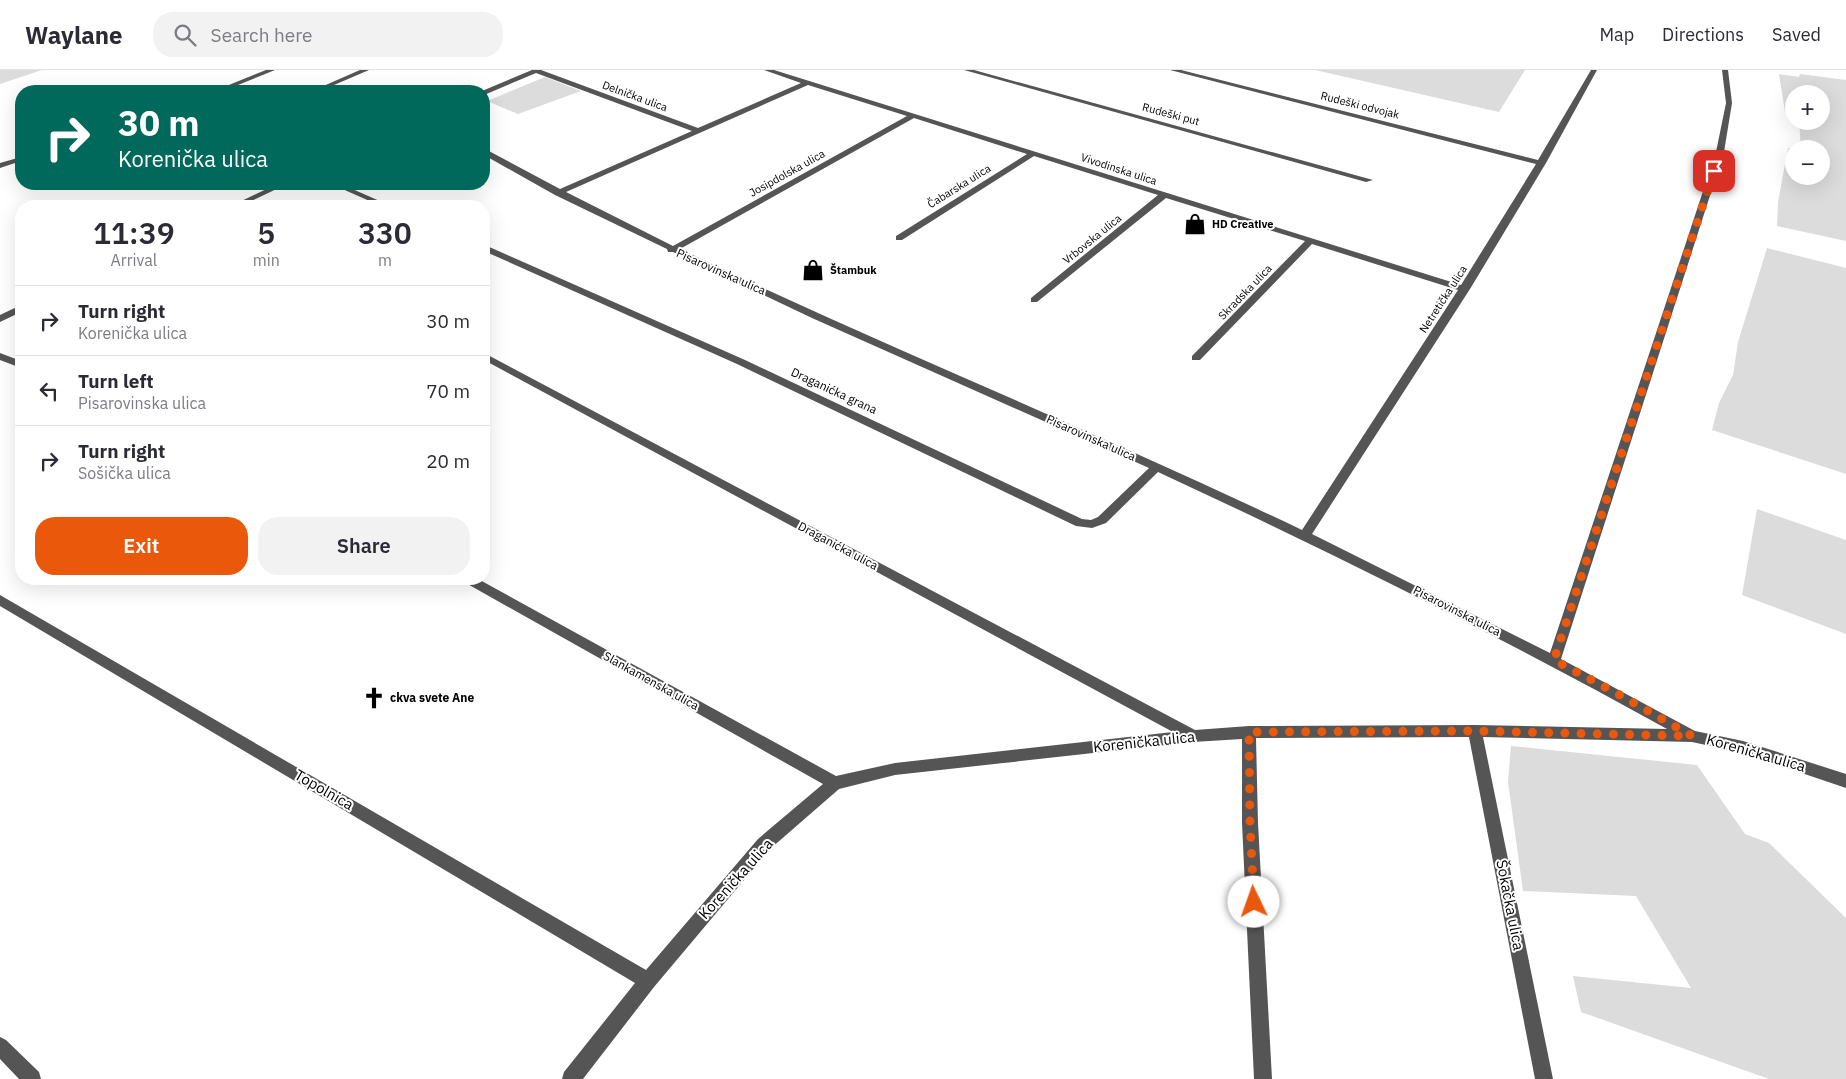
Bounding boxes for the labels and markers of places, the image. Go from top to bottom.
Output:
pin [1693,150,1735,192]
shop icon: HD Creative [1182,211,1208,237]
place label: HD Creative [1212,217,1274,231]
shop icon: Štambuk [800,257,826,283]
place label: Štambuk [830,263,877,277]
church icon: ckva svete Ane [361,685,387,711]
place label: ckva svete Ane [390,690,474,705]

